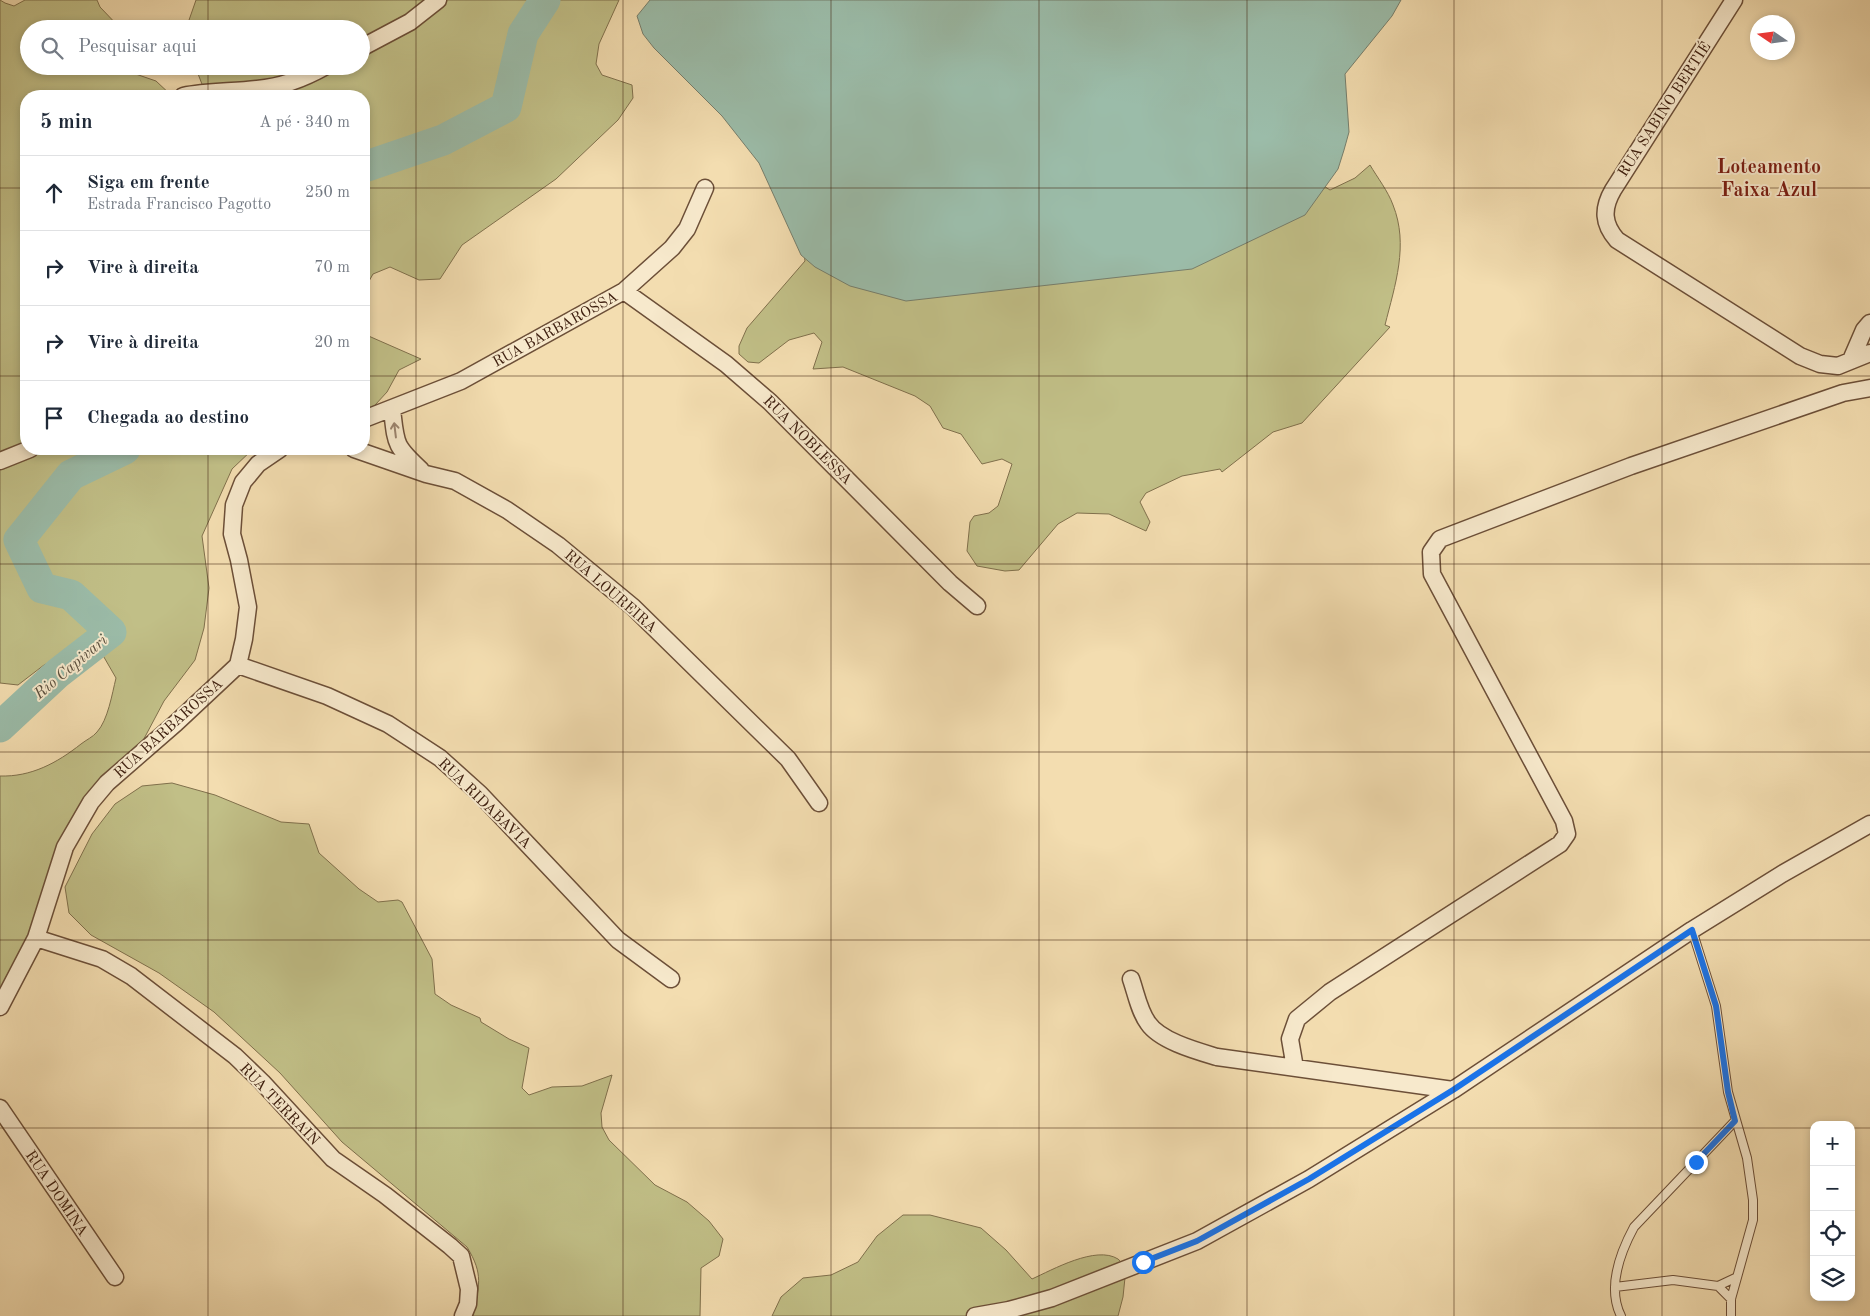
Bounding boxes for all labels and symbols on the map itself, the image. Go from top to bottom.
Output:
north arrow [1750,15,1795,60]
street label: RUA SABINO BERTIÉ [1614,38,1714,180]
district label: Loteamento Faixa Azul [1717,158,1821,201]
street label: RUA BARBAROSSA [491,290,621,371]
street label: RUA NOBLESSA [760,394,855,489]
one-way arrow [389,422,399,438]
street label: RUA LOUREIRA [561,548,660,637]
water label: Rio Capivari [31,632,112,703]
street label: RUA BARBAROSSA [112,676,227,782]
street label: RUA RIDABAVIA [435,756,534,852]
street label: RUA TERRAIN [236,1061,322,1149]
street label: RUA DOMINA [22,1148,90,1240]
route end [1685,1151,1708,1174]
route start [1132,1251,1155,1274]

